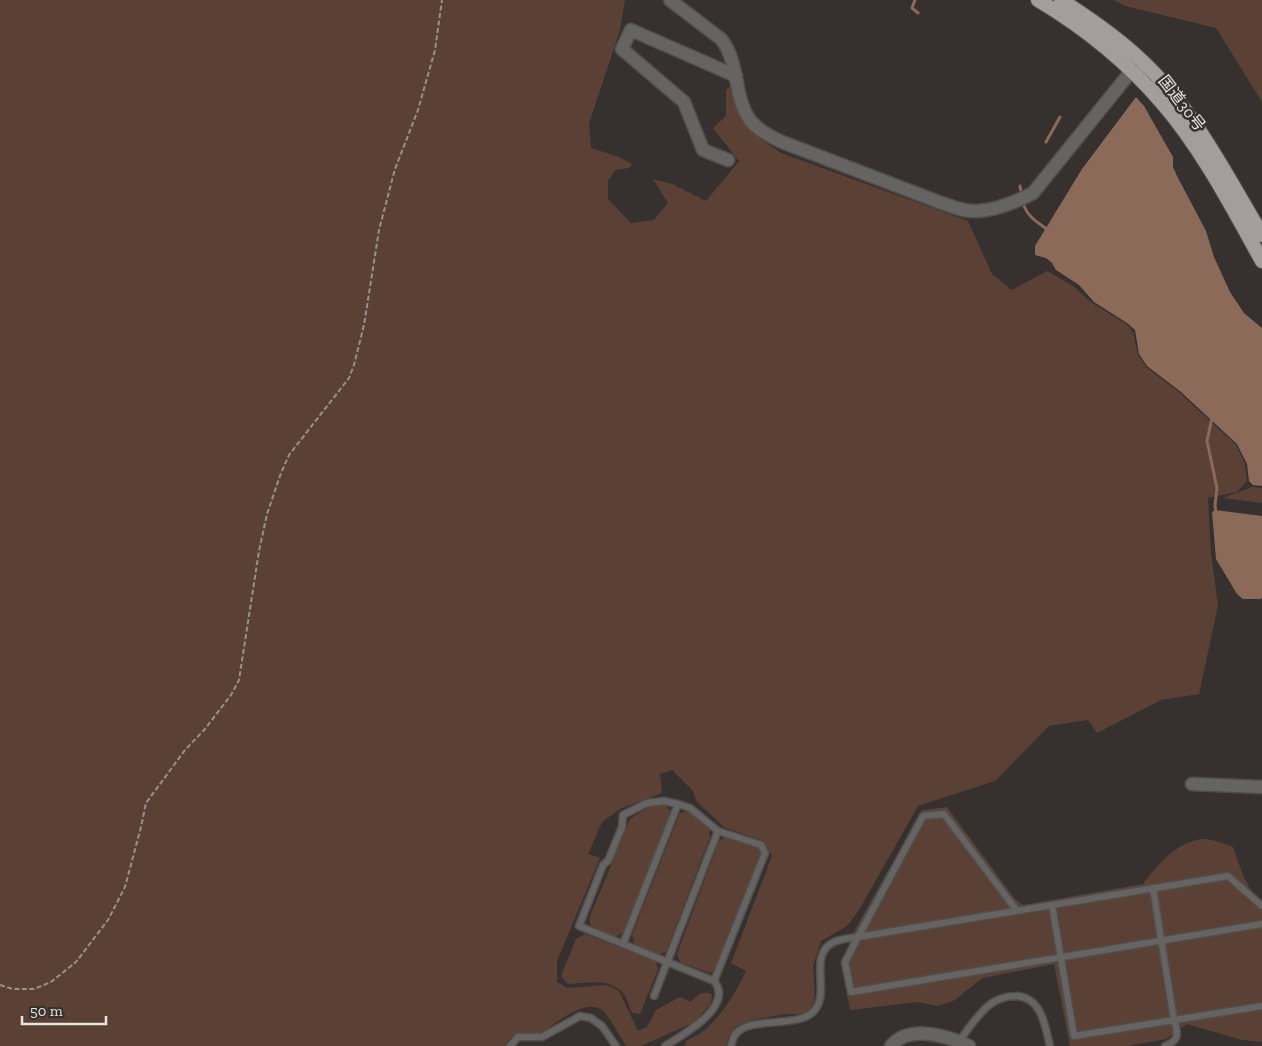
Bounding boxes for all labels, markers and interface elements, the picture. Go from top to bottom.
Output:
street label: 国道30号 [1154,72,1210,134]
scale bar [22,994,106,1026]
text: 50 m [30,1002,63,1020]

